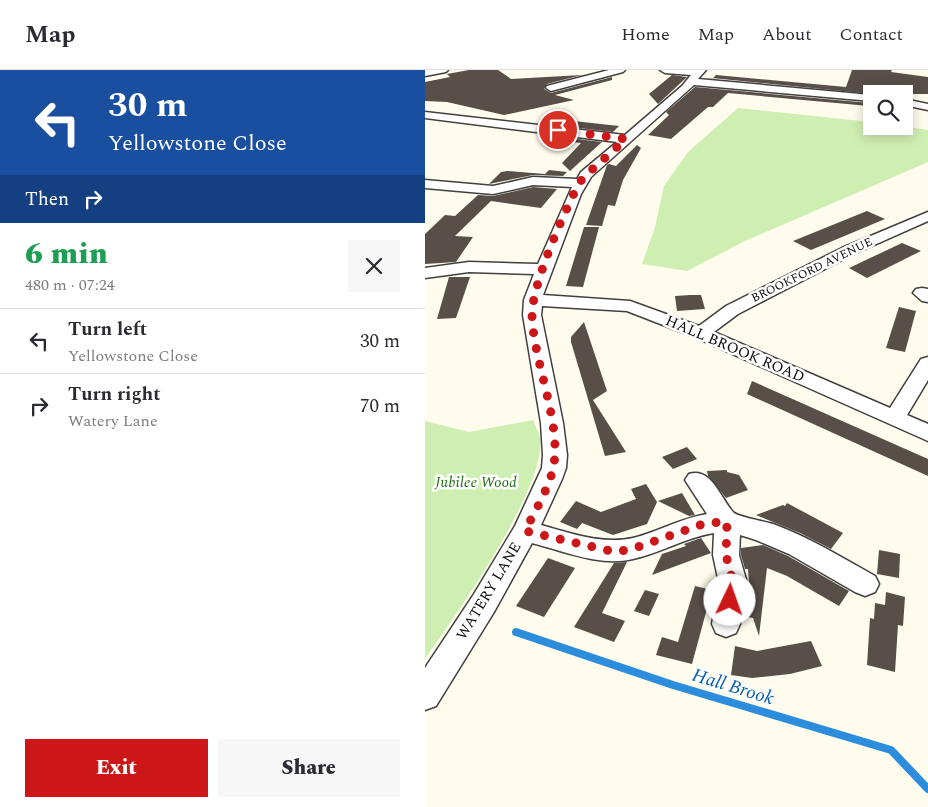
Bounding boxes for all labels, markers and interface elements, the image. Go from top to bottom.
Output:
text: Map [25,17,75,53]
text: Home [621,21,670,48]
text: Map [698,21,734,48]
text: About [762,21,812,48]
text: Contact [840,21,903,48]
text: 30 m [108,79,188,132]
map controls [863,85,913,135]
button: search [863,85,913,135]
icon: left [25,90,90,155]
pin [537,109,579,151]
icon: arrive [544,116,572,144]
text: Yellowstone Close [108,127,287,160]
text: Then [25,185,69,214]
icon: right [79,185,107,213]
text: 6 min [25,231,108,277]
street label: BROOKFORD AVENUE [748,232,876,308]
button: close [348,240,400,292]
text: 480 m · 07:24 [25,273,115,297]
street label: HALL BROOK ROAD [662,309,808,389]
text: Turn left [68,315,147,344]
icon: left [25,327,53,355]
text: 30 m [360,327,400,356]
text: Yellowstone Close [68,344,198,368]
text: Turn right [68,380,161,409]
icon: right [25,392,53,420]
text: 70 m [360,392,400,421]
text: Watery Lane [68,409,158,433]
park label: Jubilee Wood [434,471,517,494]
street label: WATERY LANE [451,538,527,644]
position arrow [703,573,755,625]
water label: Hall Brook [688,661,778,713]
button: Exit [25,739,208,797]
button: Share [218,739,400,797]

